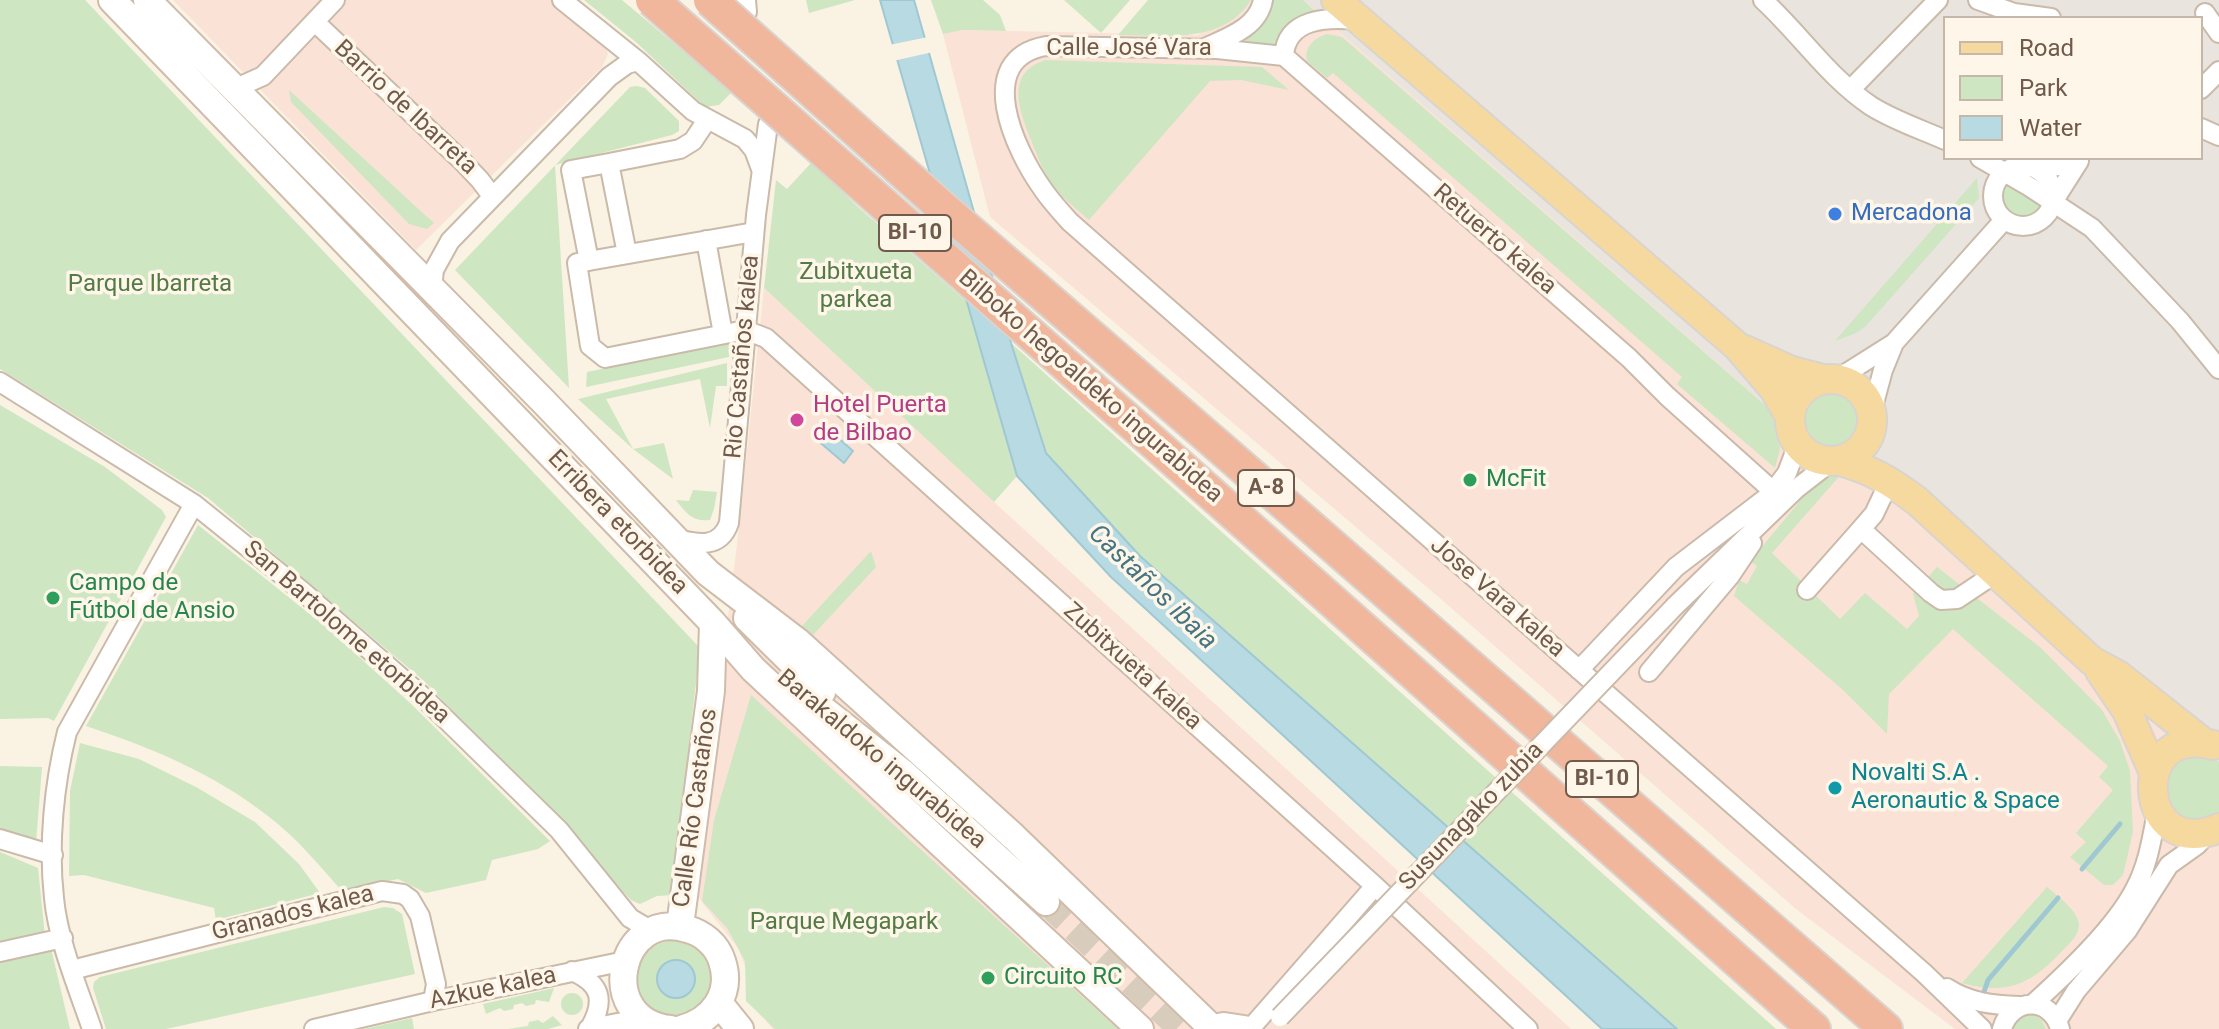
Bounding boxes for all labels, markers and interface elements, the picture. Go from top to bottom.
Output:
legend [1943,16,2203,160]
street label: Barrio de Ibarreta [328,34,482,182]
text: Road [2019,34,2074,62]
street label: Calle José Vara [1046,35,1212,63]
text: Park [2019,74,2067,102]
text: Water [2019,114,2082,142]
street label: Retuerto kalea [1426,179,1562,301]
place label: Mercadona [1851,200,1972,228]
marker: Mercadona [1826,205,1844,223]
road number: BI-10 [879,215,951,251]
street label: Rio Castaños kalea [720,254,766,460]
park label: Zubitxueta parkea [799,259,913,315]
street label: Bilboko hegoaldeko ingurabidea [952,264,1228,510]
park label: Parque Ibarreta [68,271,232,299]
place label: Hotel Puerta de Bilbao [813,392,947,448]
marker: Hotel Puerta de Bilbao [788,411,806,429]
street label: Erribera etorbidea [541,445,693,601]
place label: McFit [1486,466,1546,494]
road number: A-8 [1238,470,1294,506]
marker: McFit [1461,471,1479,489]
water label: Castaños ibaia [1081,519,1223,657]
street label: Jose Vara kalea [1424,532,1570,664]
street label: San Bartolome etorbidea [237,535,455,731]
place label: Campo de Fútbol de Ansio [69,570,235,626]
marker: Campo de Fútbol de Ansio [44,589,62,607]
street label: Zubitxueta kalea [1057,597,1207,737]
street label: Barakaldoko ingurabidea [771,664,991,856]
street label: Calle Río Castaños [668,707,724,909]
street label: Susunagako zubia [1394,737,1550,897]
place label: Novalti S.A . Aeronautic & Space [1851,760,2060,816]
road number: BI-10 [1566,761,1638,797]
marker: Novalti S.A . Aeronautic & Space [1826,779,1844,797]
street label: Granados kalea [209,880,377,948]
park label: Parque Megapark [750,909,938,937]
street label: Azkue kalea [427,962,559,1016]
place label: Circuito RC [1004,964,1123,992]
marker: Circuito RC [979,969,997,987]

